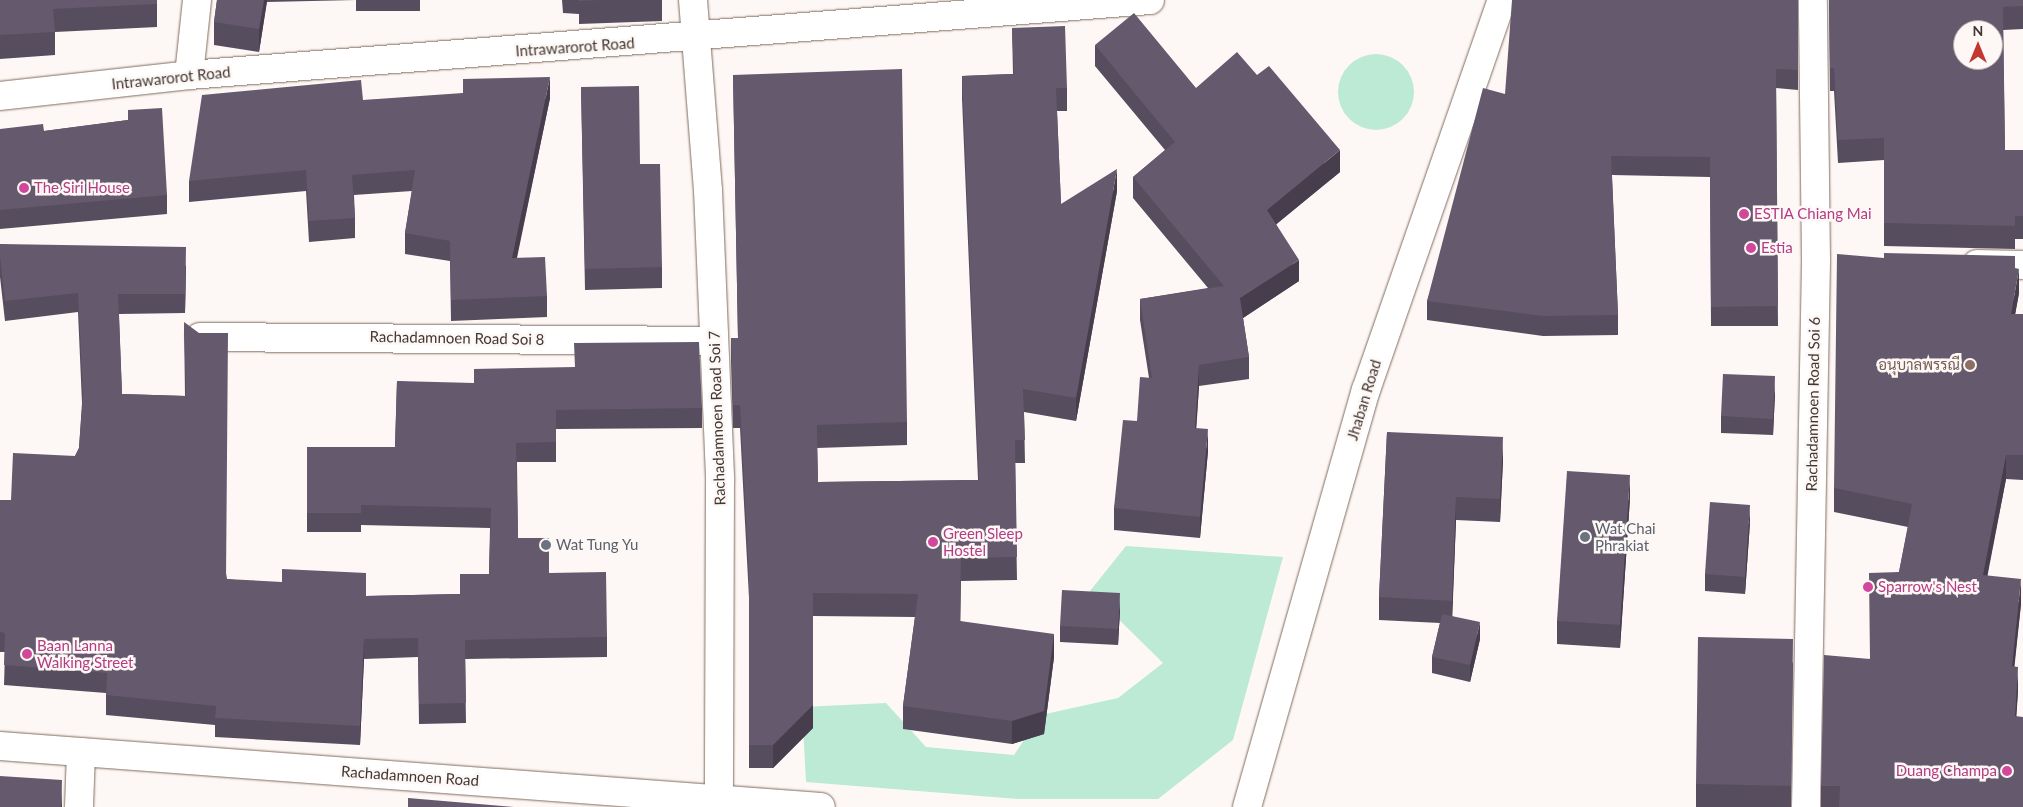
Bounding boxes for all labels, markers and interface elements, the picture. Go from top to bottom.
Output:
north arrow [1953,20,2003,70]
text: N [1973,22,1983,39]
street label: Intrawarorot Road [515,34,635,60]
street label: Intrawarorot Road [111,63,231,93]
place label: The Siri House [34,179,130,197]
marker: The Siri House [18,182,30,194]
place label: ESTIA Chiang Mai [1754,205,1872,223]
marker: ESTIA Chiang Mai [1738,208,1750,220]
place label: Estia [1761,239,1793,257]
marker: Estia [1745,242,1757,254]
street label: Rachadamnoen Road Soi 6 [1802,316,1824,492]
street label: Rachadamnoen Road Soi 8 [369,327,545,349]
street label: Rachadamnoen Road Soi 7 [705,330,729,506]
place label: อนุบาลพรรณี [1878,356,1960,374]
street label: Jhaban Road [1343,358,1385,442]
marker: อนุบาลพรรณี [1964,359,1976,371]
place label: Wat Chai Phrakiat [1595,519,1656,554]
place label: Green Sleep Hostel [943,524,1023,559]
marker: Wat Chai Phrakiat [1579,531,1591,543]
place label: Wat Tung Yu [556,536,639,554]
marker: Green Sleep Hostel [927,536,939,548]
marker: Wat Tung Yu [540,539,552,551]
place label: Sparrow's Nest [1878,578,1977,596]
marker: Sparrow's Nest [1862,581,1874,593]
place label: Baan Lanna Walking Street [37,636,133,671]
marker: Baan Lanna Walking Street [21,648,33,660]
street label: Rachadamnoen Road [340,762,480,790]
place label: Duang Champa [1896,762,1997,780]
marker: Duang Champa [2001,765,2013,777]

